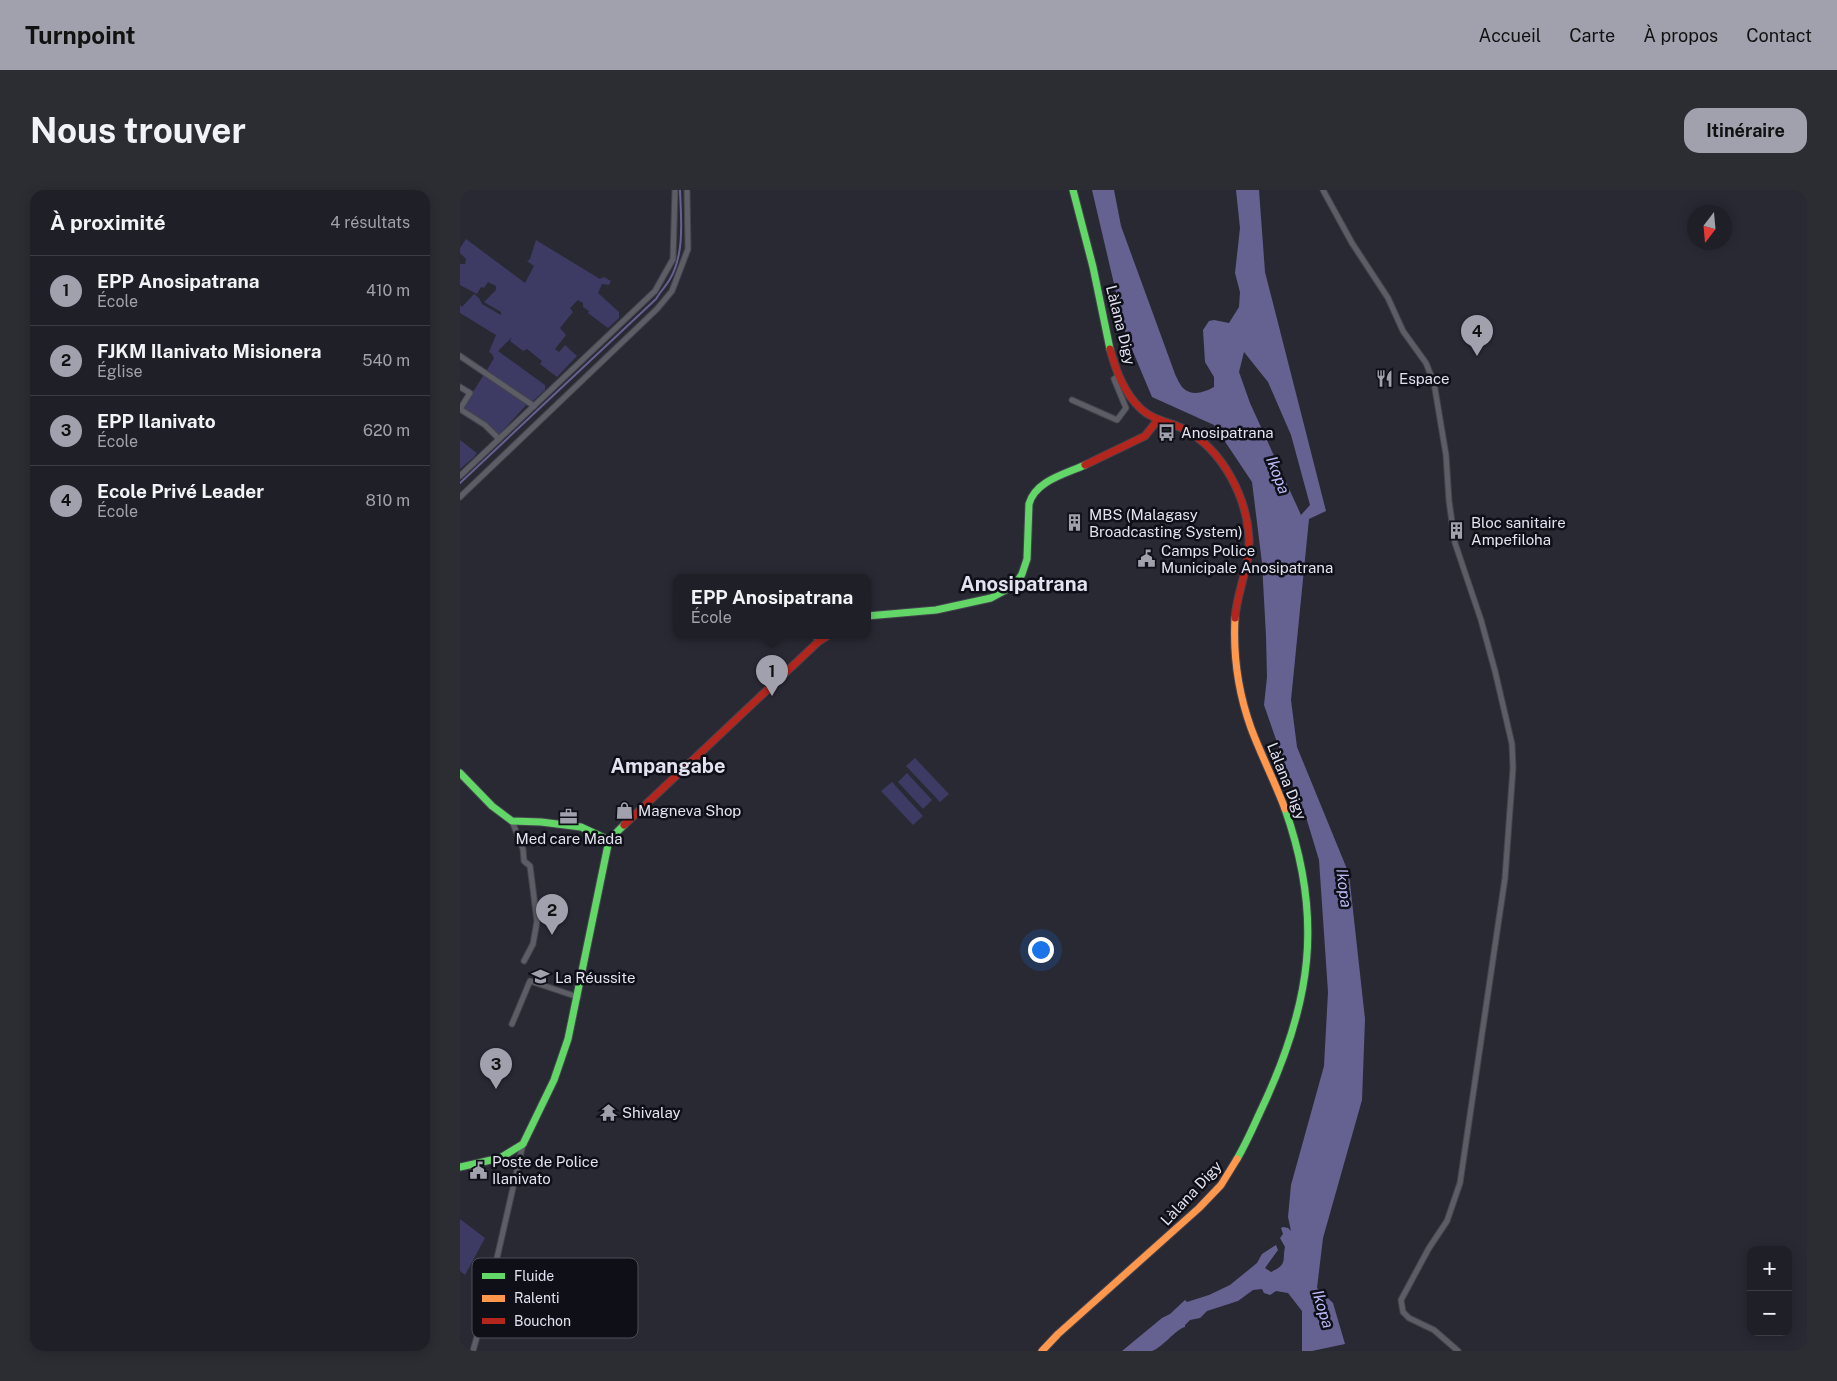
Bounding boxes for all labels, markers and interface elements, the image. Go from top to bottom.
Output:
text: Turnpoint [25,21,135,49]
text: Accueil [1479,25,1541,46]
text: Carte [1569,25,1615,46]
text: À propos [1643,25,1718,46]
text: Contact [1746,25,1812,46]
button: Itinéraire [1684,108,1807,153]
text: Nous trouver [30,110,246,151]
north arrow [1687,205,1732,250]
text: À proximité [50,210,166,235]
text: 4 résultats [330,213,410,232]
text: EPP Anosipatrana [97,270,259,292]
text: 1 [63,281,69,300]
text: 410 m [366,281,410,300]
street label: Làlana Digy [1103,283,1139,367]
text: École [97,292,138,311]
pin: 4 [1461,315,1493,356]
text: FJKM Ilanivato Misionera [97,340,322,362]
text: 2 [61,351,71,370]
text: 540 m [362,351,410,370]
text: Église [97,362,143,381]
restaurant icon: Espace [1375,368,1395,388]
place label: Espace [1399,370,1449,387]
text: EPP Ilanivato [97,410,216,432]
text: 3 [61,421,71,440]
text: 620 m [363,421,410,440]
bus stop icon: Anosipatrana [1157,422,1177,442]
place label: Anosipatrana [1181,424,1274,441]
text: École [97,432,138,451]
water label: Ikopa [1262,453,1294,497]
text: Ecole Privé Leader [97,480,264,502]
text: 4 [61,491,71,510]
text: 810 m [366,491,410,510]
text: École [97,502,138,521]
place label: MBS (Malagasy Broadcasting System) [1089,506,1243,540]
building icon: MBS (Malagasy Broadcasting System) [1065,513,1085,533]
place label: Bloc sanitaire Ampefiloha [1471,514,1566,548]
building icon: Bloc sanitaire Ampefiloha [1447,521,1467,541]
place label: Camps Police Municipale Anosipatrana [1161,542,1333,576]
public building icon: Camps Police Municipale Anosipatrana [1137,549,1157,569]
district label: Anosipatrana [960,572,1088,596]
popup [673,574,871,639]
text: EPP Anosipatrana [691,586,853,608]
text: École [691,608,732,627]
pin: 1 [756,655,788,696]
street label: Làlana Digy [1264,740,1310,822]
district label: Ampangabe [610,754,726,778]
shop icon: Magneva Shop [614,800,634,820]
place label: Magneva Shop [638,802,741,819]
office icon: Med care Mada [559,807,579,827]
place label: Med care Mada [516,830,622,847]
water label: Ikopa [1332,867,1356,909]
pin: 2 [536,894,568,935]
your location [1028,937,1054,963]
school or university icon: La Réussite [531,967,551,987]
place label: La Réussite [555,969,635,986]
pin: 3 [480,1048,512,1089]
temple icon: Shivalay [598,1102,618,1122]
place label: Shivalay [622,1104,681,1121]
place label: Poste de Police Ilanivato [492,1153,598,1187]
street label: Làlana Digy [1157,1157,1225,1229]
public building icon: Poste de Police Ilanivato [468,1160,488,1180]
map controls [1747,1246,1792,1336]
button: + [1747,1246,1792,1291]
legend [472,1258,638,1338]
text: Fluide [514,1268,554,1284]
water label: Ikopa [1308,1288,1338,1330]
text: Ralenti [514,1290,560,1306]
button: − [1747,1291,1792,1336]
text: Bouchon [514,1313,571,1329]

